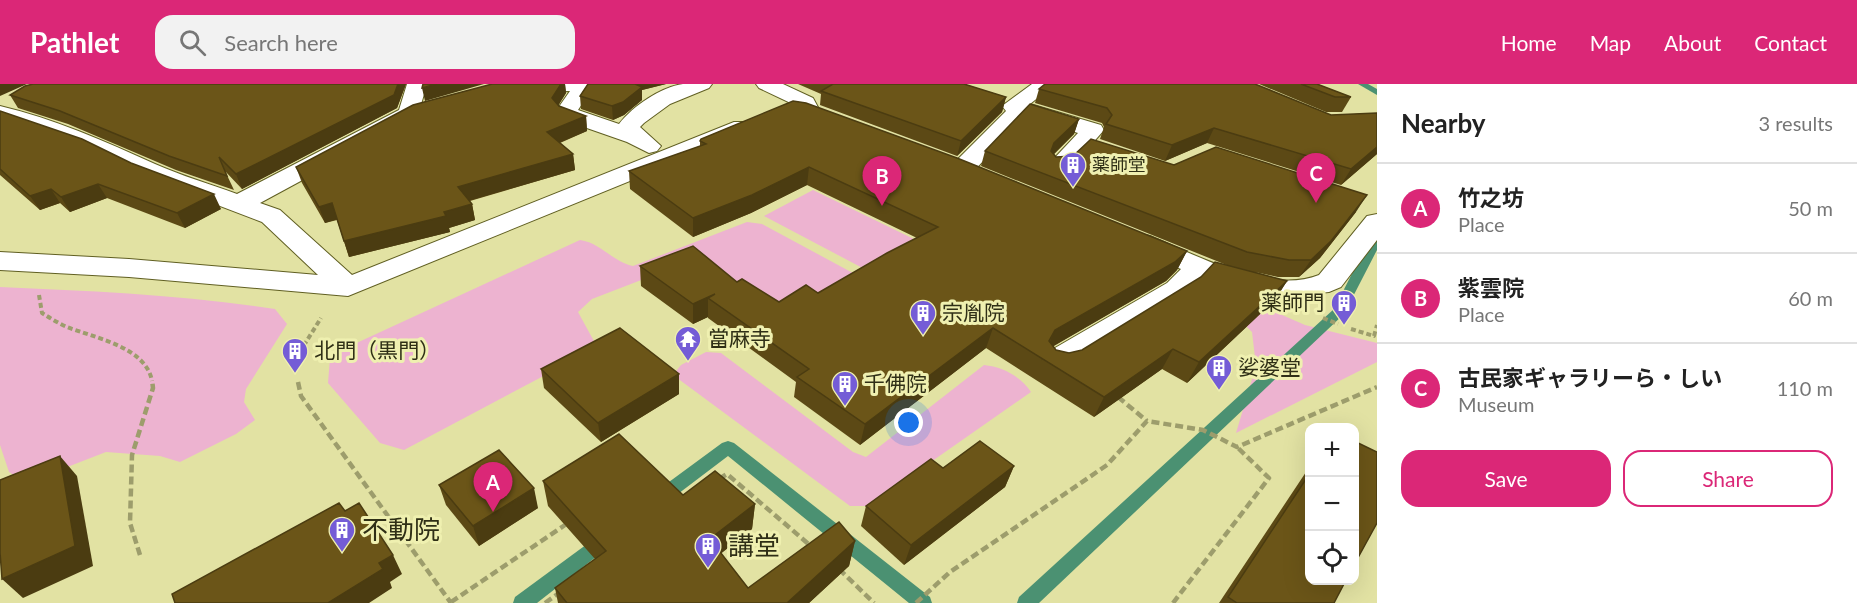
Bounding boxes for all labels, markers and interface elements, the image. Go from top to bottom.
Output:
search box [155,15,575,69]
text: Pathlet [30,25,119,59]
icon: search [176,26,209,59]
text: Search here [224,29,338,56]
text: Home [1501,30,1557,55]
text: Map [1590,30,1631,55]
text: About [1664,30,1721,55]
text: Contact [1754,30,1827,55]
text: Nearby [1401,107,1486,139]
text: 3 results [1758,111,1833,135]
building icon: 薬師堂 [1058,150,1088,188]
place label: 薬師堂 [1092,153,1146,175]
pin: C [1296,154,1336,203]
pin: B [862,156,902,206]
text: 竹之坊 [1458,184,1524,211]
text: A [1414,196,1427,220]
text: 50 m [1788,196,1833,220]
text: Place [1458,212,1505,236]
text: 紫雲院 [1458,274,1524,301]
text: B [1414,286,1427,310]
text: 60 m [1788,286,1833,310]
building icon: 薬師門 [1329,288,1359,326]
place label: 薬師門 [1261,289,1324,314]
building icon: 宗胤院 [908,298,938,336]
place label: 宗胤院 [942,299,1005,324]
text: Place [1458,302,1505,326]
temple icon: 當麻寺 [673,324,703,362]
place label: 當麻寺 [708,325,771,350]
building icon: 北門（黒門） [280,336,310,374]
place label: 北門（黒門） [314,337,440,362]
building icon: 娑婆堂 [1204,353,1234,391]
place label: 娑婆堂 [1238,354,1301,379]
text: 古民家ギャラリーら・しい [1458,364,1722,391]
building icon: 千佛院 [830,369,860,407]
place label: 千佛院 [864,370,927,395]
text: C [1414,376,1427,400]
text: 110 m [1777,376,1833,400]
text: Museum [1458,392,1534,416]
your location [894,408,923,437]
map controls [1305,423,1359,585]
button: + [1305,423,1359,477]
button: Save [1401,450,1611,507]
button: Share [1623,450,1833,507]
pin: A [474,462,512,512]
button: − [1305,477,1359,531]
place label: 不動院 [362,513,440,545]
building icon: 不動院 [327,515,357,553]
place label: 講堂 [728,529,780,561]
building icon: 講堂 [693,531,723,569]
button: locate [1305,531,1359,585]

